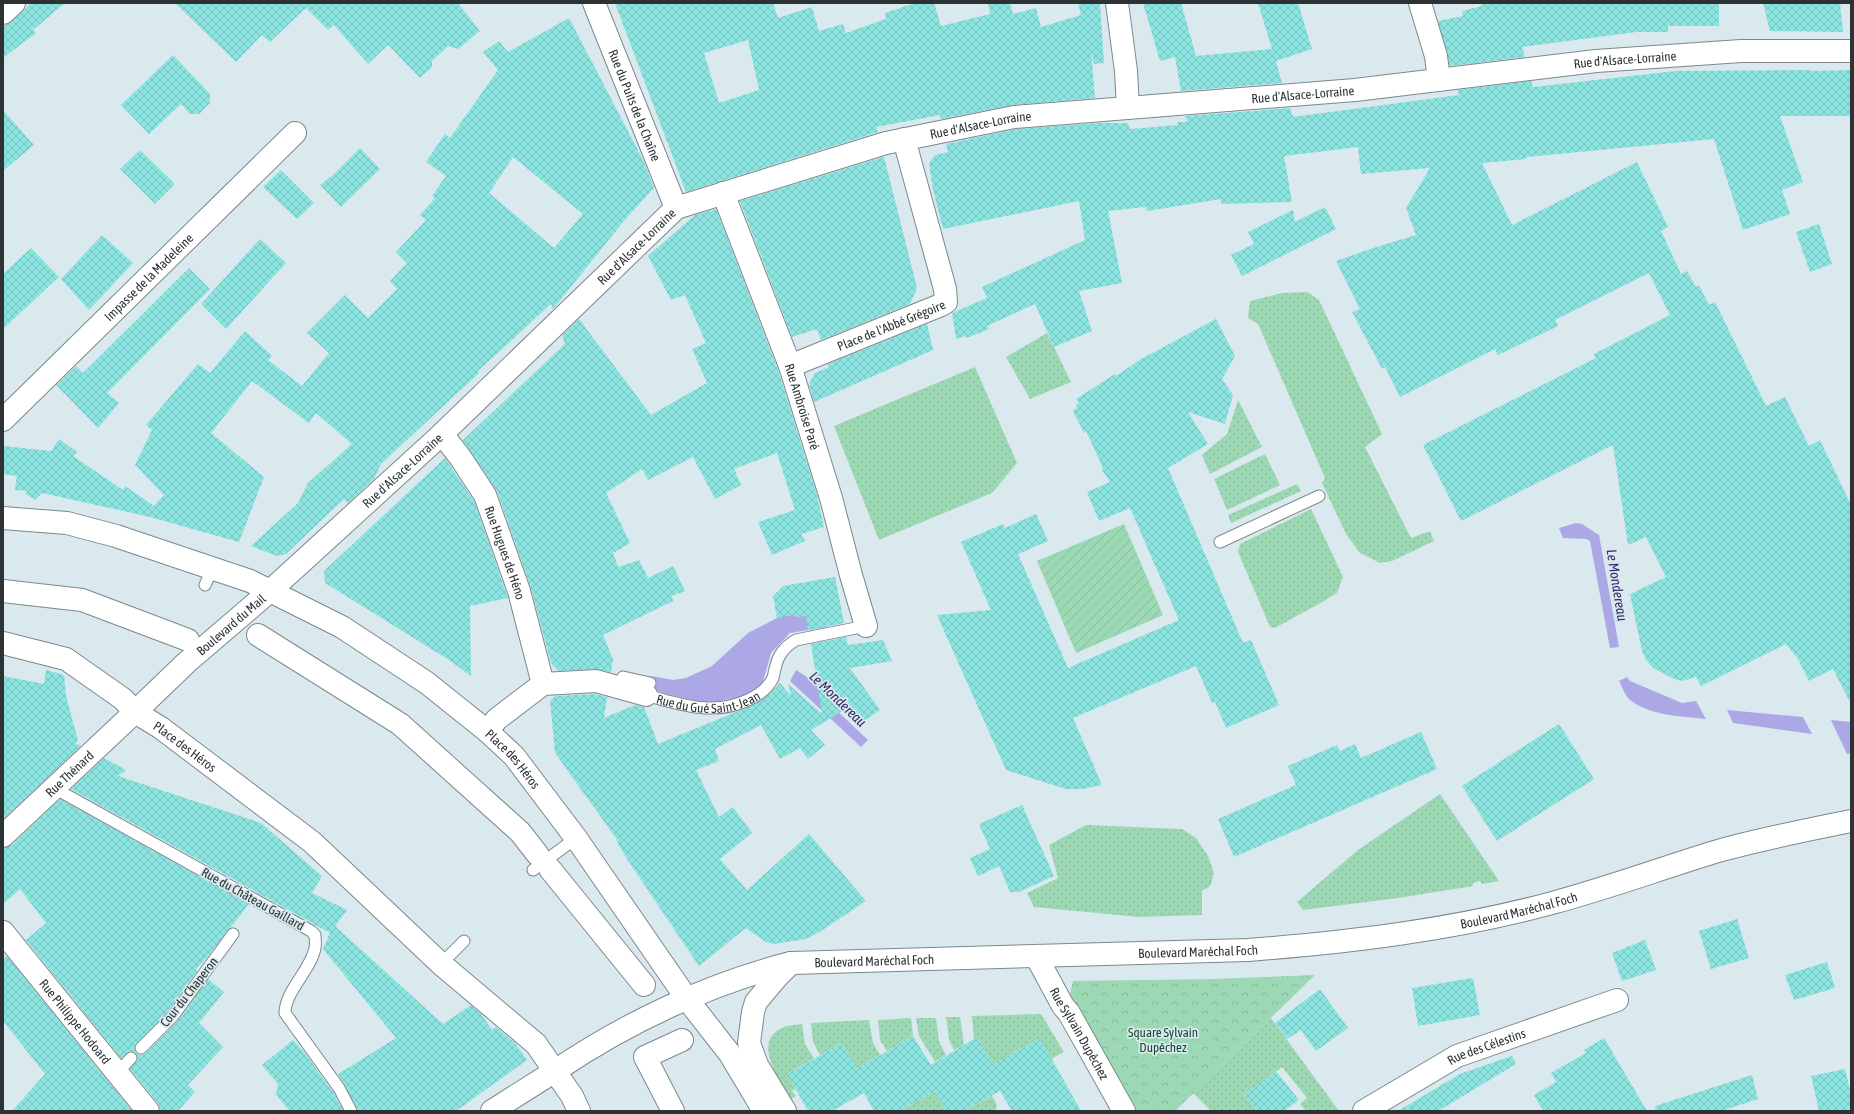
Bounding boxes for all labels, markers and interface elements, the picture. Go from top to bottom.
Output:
street label: Rue du Puits de la Chaîne [606,47,664,163]
street label: Rue d'Alsace-Lorraine [1573,48,1677,71]
street label: Rue d'Alsace-Lorraine [1251,83,1355,106]
street label: Rue d'Alsace-Lorraine [928,108,1032,141]
street label: Rue d'Alsace-Lorraine [594,205,679,288]
street label: Impasse de la Madeleine [101,230,196,324]
street label: Place de l'Abbé Grégoire [835,297,948,354]
street label: Rue Ambroise Paré [782,362,823,452]
street label: Rue d'Alsace-Lorraine [359,430,445,511]
street label: Rue Hugues de Héno [482,504,528,601]
water label: Le Mondereau [1603,548,1631,622]
street label: Boulevard du Mail [193,590,269,658]
water label: Le Mondereau [806,668,870,730]
street label: Rue du Gué Saint-Jean [655,688,763,716]
street label: Place des Héros [151,718,220,775]
street label: Place des Héros [483,726,544,792]
street label: Rue Thénard [42,748,97,800]
street label: Rue du Château Gaillard [199,864,307,934]
street label: Boulevard Maréchal Foch [1459,889,1579,931]
street label: Boulevard Maréchal Foch [1138,942,1259,961]
street label: Boulevard Maréchal Foch [814,951,934,970]
street label: Cour du Chaperon [157,954,221,1030]
street label: Rue Philippe Hodoard [37,976,114,1067]
street label: Rue Sylvain Dupêchez [1047,985,1112,1082]
park label: Square Sylvain Dupêchez [1128,1025,1198,1055]
street label: Rue des Célestins [1444,1025,1528,1068]

